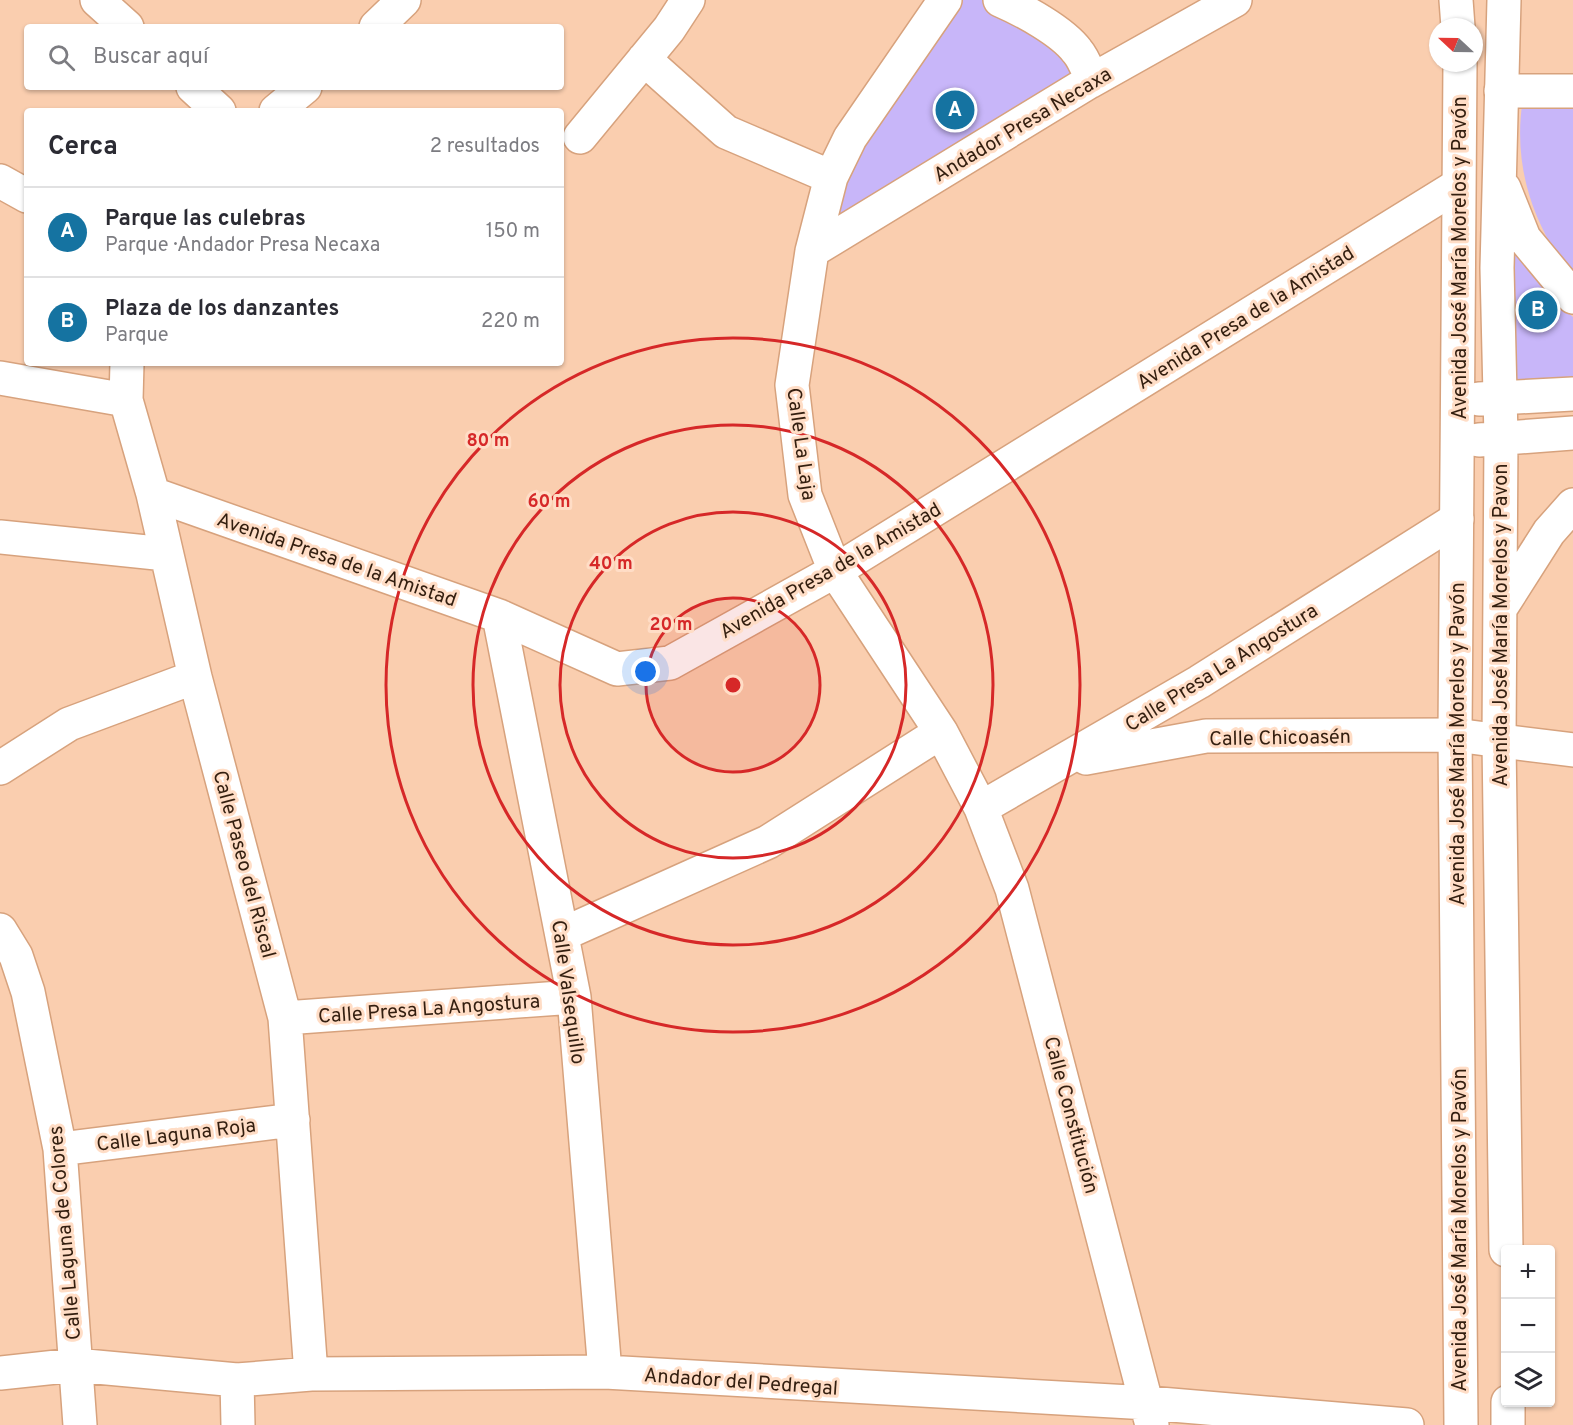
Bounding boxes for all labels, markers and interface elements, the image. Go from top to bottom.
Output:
north arrow [1429,18,1483,72]
search box [24,24,564,90]
icon: search [45,41,78,74]
text: Buscar aquí [93,44,209,71]
street label: Andador Presa Necaxa [929,61,1115,187]
pin: A [936,88,974,132]
street label: Avenida José María Morelos y Pavón [1448,96,1474,420]
text: Cerca [48,131,118,164]
text: 2 resultados [430,134,540,160]
text: Parque las culebras [105,206,306,233]
text: A [60,219,75,245]
text: 150 m [486,219,540,245]
text: Parque · Andador Presa Necaxa [105,233,380,259]
street label: Avenida Presa de la Amistad [1132,241,1360,396]
pin: B [1518,288,1558,332]
text: Plaza de los danzantes [105,296,339,323]
text: B [61,309,74,335]
text: 220 m [481,309,540,335]
text: Parque [105,323,168,349]
street label: Calle La Laja [779,386,821,502]
text: 80 m [466,430,510,453]
street label: Avenida José María Morelos y Pavon [1489,463,1515,787]
text: 60 m [527,491,571,514]
street label: Avenida Presa de la Amistad [715,498,947,646]
street label: Avenida Presa de la Amistad [213,508,460,614]
text: 40 m [589,553,633,576]
street label: Avenida José María Morelos y Pavón [1446,582,1472,906]
street label: Calle Presa La Angostura [1121,599,1323,739]
text: 20 m [649,614,693,637]
your location [631,657,660,686]
centre of rings [723,675,743,695]
street label: Calle Chicoasén [1209,725,1351,753]
street label: Calle Paseo del Riscal [205,768,281,961]
street label: Calle Valsequillo [544,918,590,1066]
street label: Calle Presa La Angostura [317,989,541,1031]
street label: Calle Constitución [1037,1034,1104,1197]
street label: Avenida José María Morelos y Pavón [1448,1068,1474,1392]
street label: Calle Laguna Roja [95,1113,257,1159]
street label: Calle Laguna de Colores [44,1125,88,1341]
map controls [1501,1245,1555,1407]
button: + [1501,1245,1555,1299]
button: − [1501,1299,1555,1353]
button: layers [1501,1353,1555,1407]
street label: Andador del Pedregal [643,1363,839,1403]

